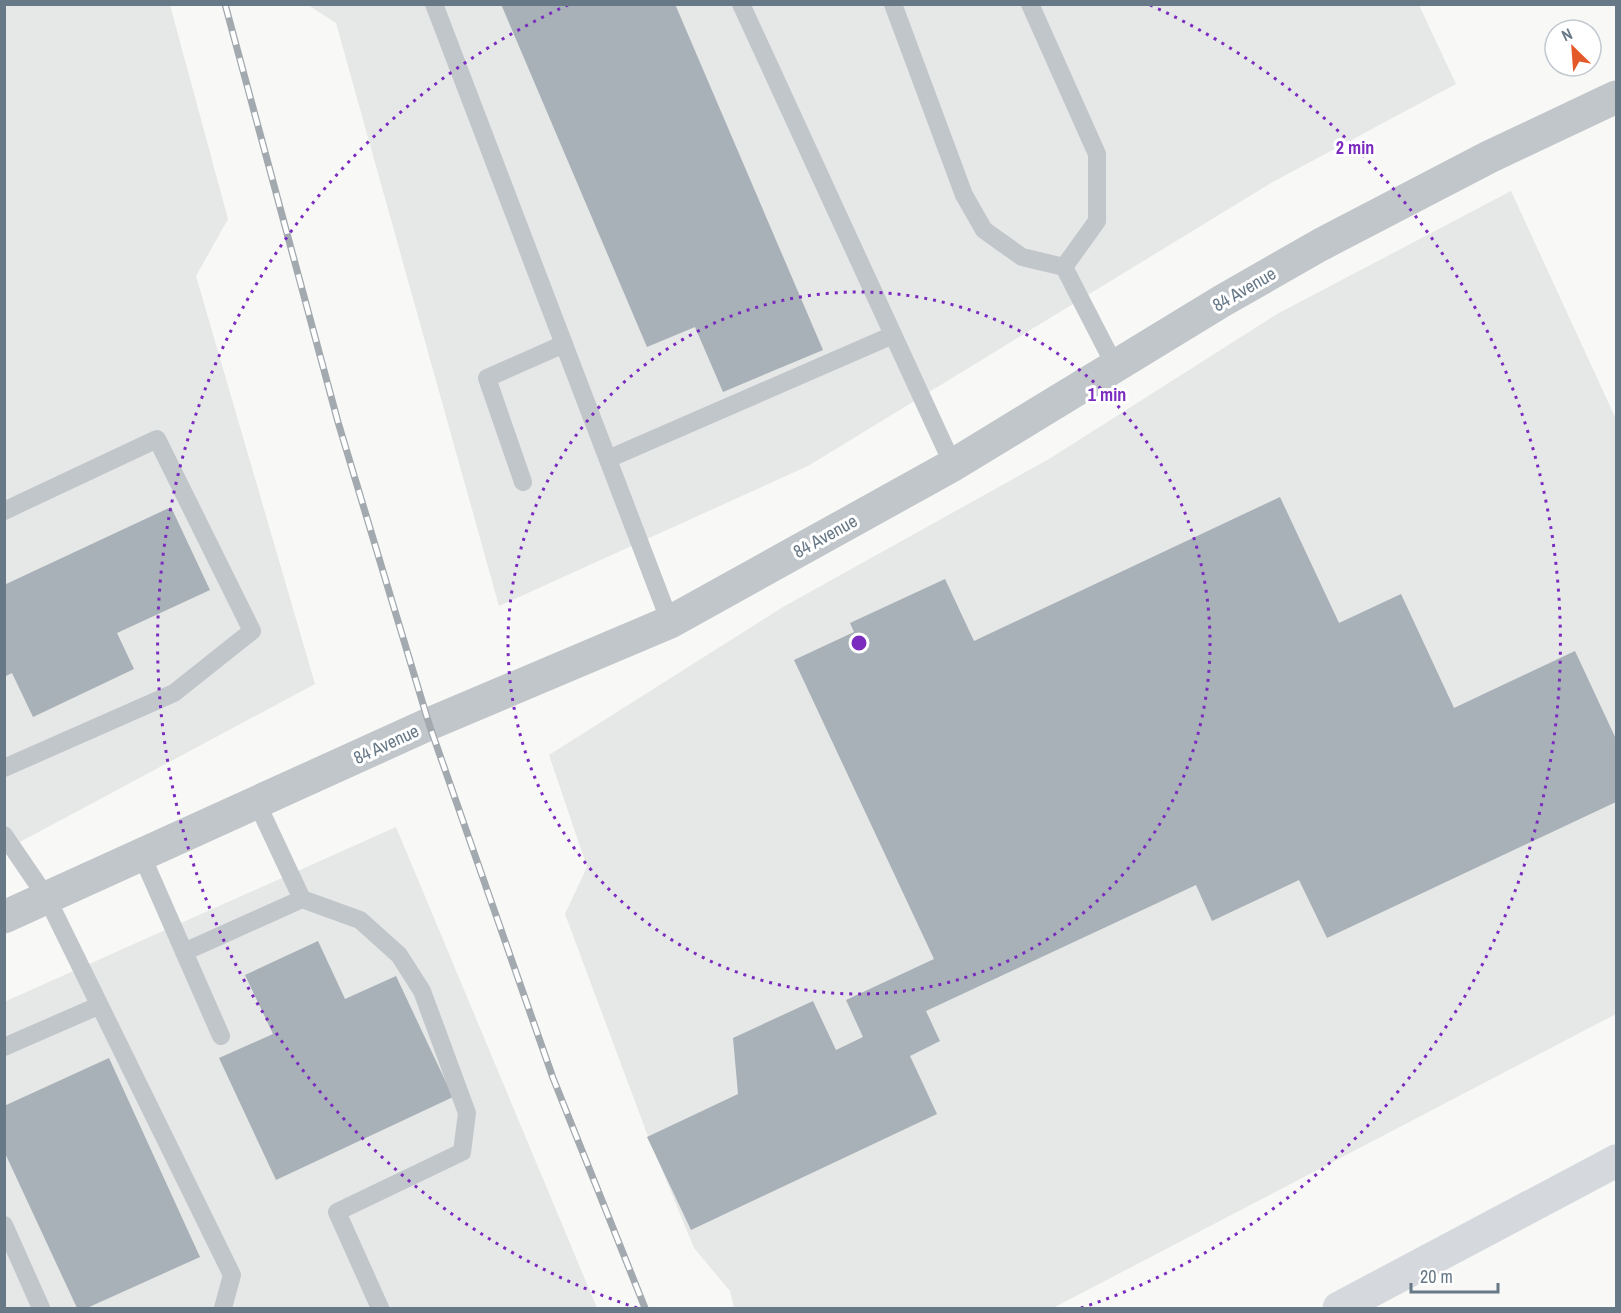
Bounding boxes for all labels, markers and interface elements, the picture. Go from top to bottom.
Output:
north arrow [1543,18,1603,78]
text: N [1558,22,1576,46]
text: 2 min [1336,135,1374,160]
street label: 84 Avenue [1208,261,1280,317]
text: 1 min [1088,382,1126,407]
street label: 84 Avenue [789,508,861,564]
centre of rings [849,633,869,653]
street label: 84 Avenue [349,718,423,770]
scale bar [1411,1256,1498,1294]
text: 20 m [1420,1264,1453,1289]

